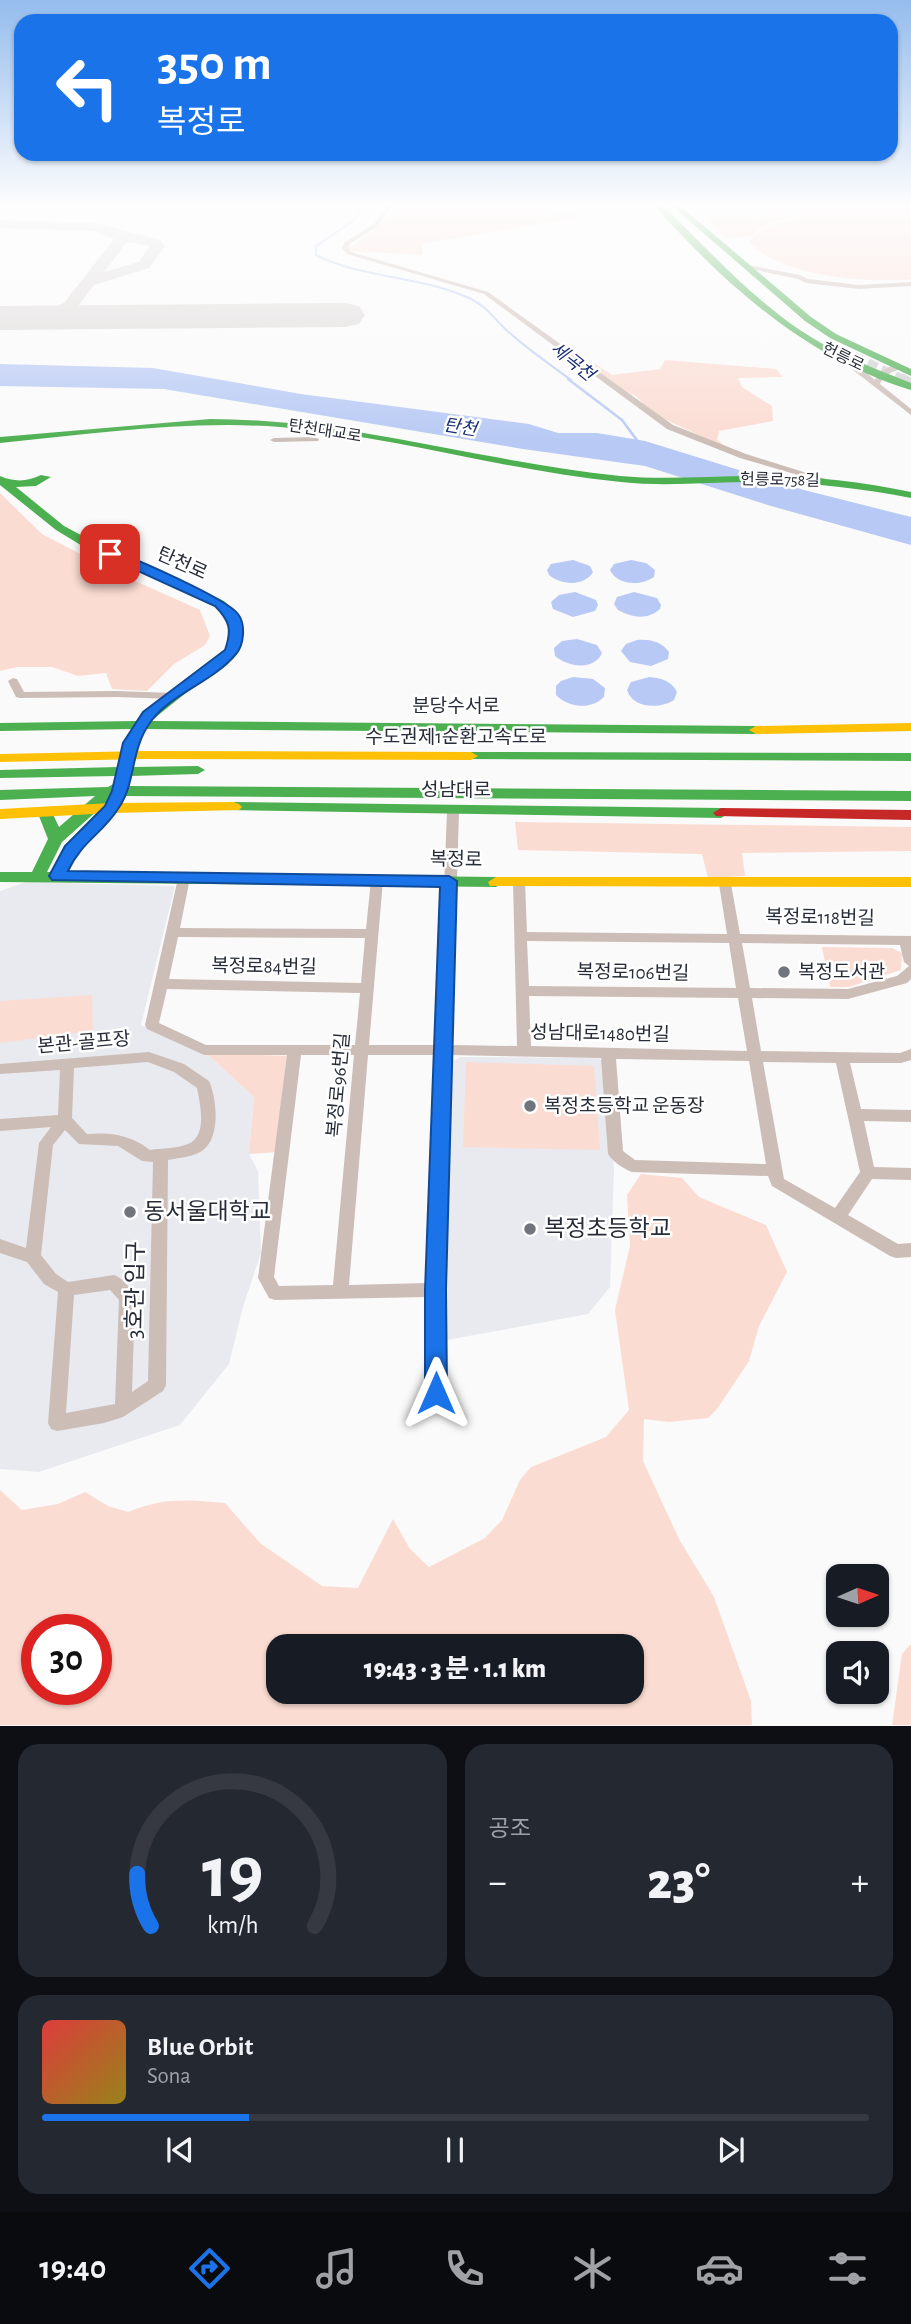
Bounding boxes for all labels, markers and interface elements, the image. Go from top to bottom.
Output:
text: 350 m [157,40,272,89]
icon: left [42,42,133,133]
text: 복정로 [157,106,245,138]
water label: 세곡천 [547,339,599,386]
street label: 헌릉로 [820,339,867,374]
street label: 탄천대교로 [287,416,363,445]
water label: 탄천 [442,416,480,440]
street label: 헌릉로758길 [740,470,820,489]
pin [80,524,140,584]
icon: arrive [91,535,129,573]
street label: 탄천로 [154,544,210,583]
street label: 분당수서로 [412,696,500,716]
street label: 수도권제1순환고속도로 [365,727,547,747]
street label: 성남대로 [421,780,491,800]
street label: 복정로 [430,849,482,870]
street label: 복정로118번길 [765,907,875,928]
street label: 복정로84번길 [211,956,317,977]
street label: 복정로106번길 [576,962,690,983]
place label: 복정도서관 [798,962,885,982]
marker: 복정도서관 [776,964,792,980]
street label: 성남대로1480번길 [530,1022,670,1045]
street label: 본관-골프장 [37,1028,131,1057]
street label: 복정로96번길 [324,1032,353,1138]
place label: 복정초등학교 운동장 [544,1096,704,1116]
marker: 복정초등학교 운동장 [522,1098,538,1114]
place label: 동서울대학교 [144,1199,271,1224]
marker: 동서울대학교 [122,1204,138,1220]
place label: 복정초등학교 [544,1216,671,1241]
marker: 복정초등학교 [522,1221,538,1237]
street label: 3호관 입구 [122,1241,148,1339]
position arrow [399,1356,473,1430]
north arrow [826,1564,889,1628]
map controls [826,1564,889,1704]
speed limit sign: 30 [21,1614,112,1705]
button: sound [826,1641,889,1704]
text: 19:43 · 3 분 · 1.1 km [364,1656,546,1682]
text: 공조 [489,1818,531,1841]
text: 19 [202,1839,263,1912]
text: 23° [647,1856,710,1908]
text: − [489,1864,507,1902]
text: + [851,1864,869,1902]
text: km/h [206,1913,258,1938]
text: Blue Orbit [147,2034,253,2060]
text: Sona [147,2065,191,2088]
icon: previous [161,2131,199,2169]
icon: pause [436,2131,474,2169]
icon: next [712,2131,750,2169]
icon: directions [185,2244,234,2293]
icon: music [312,2244,361,2293]
icon: phone [440,2244,489,2293]
icon: climate [568,2244,617,2293]
icon: car [695,2244,744,2293]
icon: filters [823,2244,872,2293]
text: 19:40 [39,2252,106,2284]

